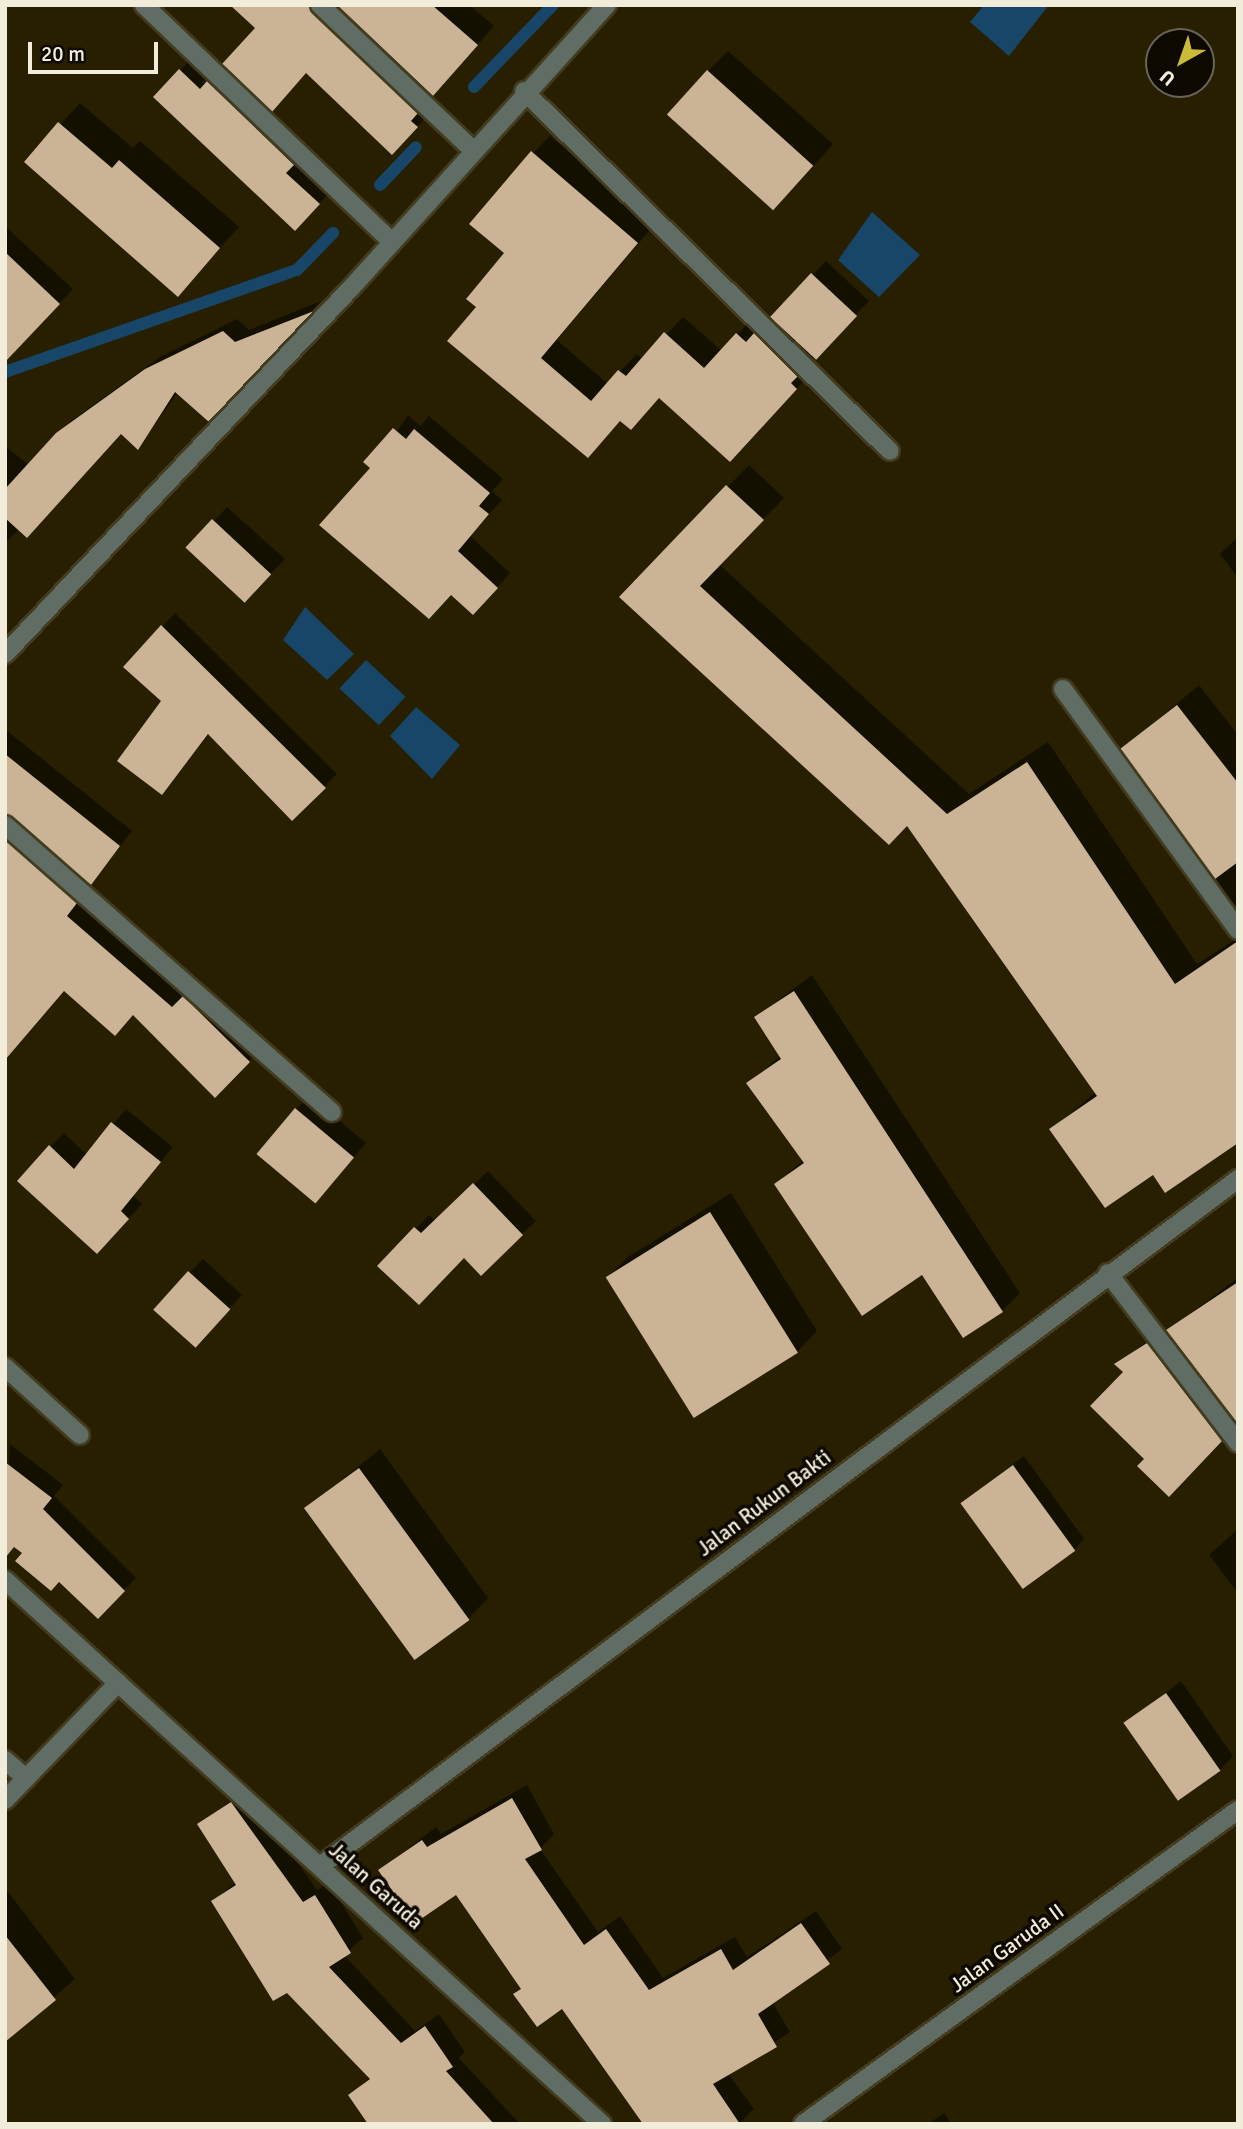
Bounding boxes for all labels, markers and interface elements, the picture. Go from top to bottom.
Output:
scale bar [32,28,161,72]
north arrow [1145,28,1215,98]
text: 20 m [41,41,85,67]
text: U [1155,64,1180,91]
street label: Jalan Rukun Bakti [692,1445,836,1561]
street label: Jalan Garuda [324,1837,428,1935]
street label: Jalan Garuda II [945,1898,1069,1998]

